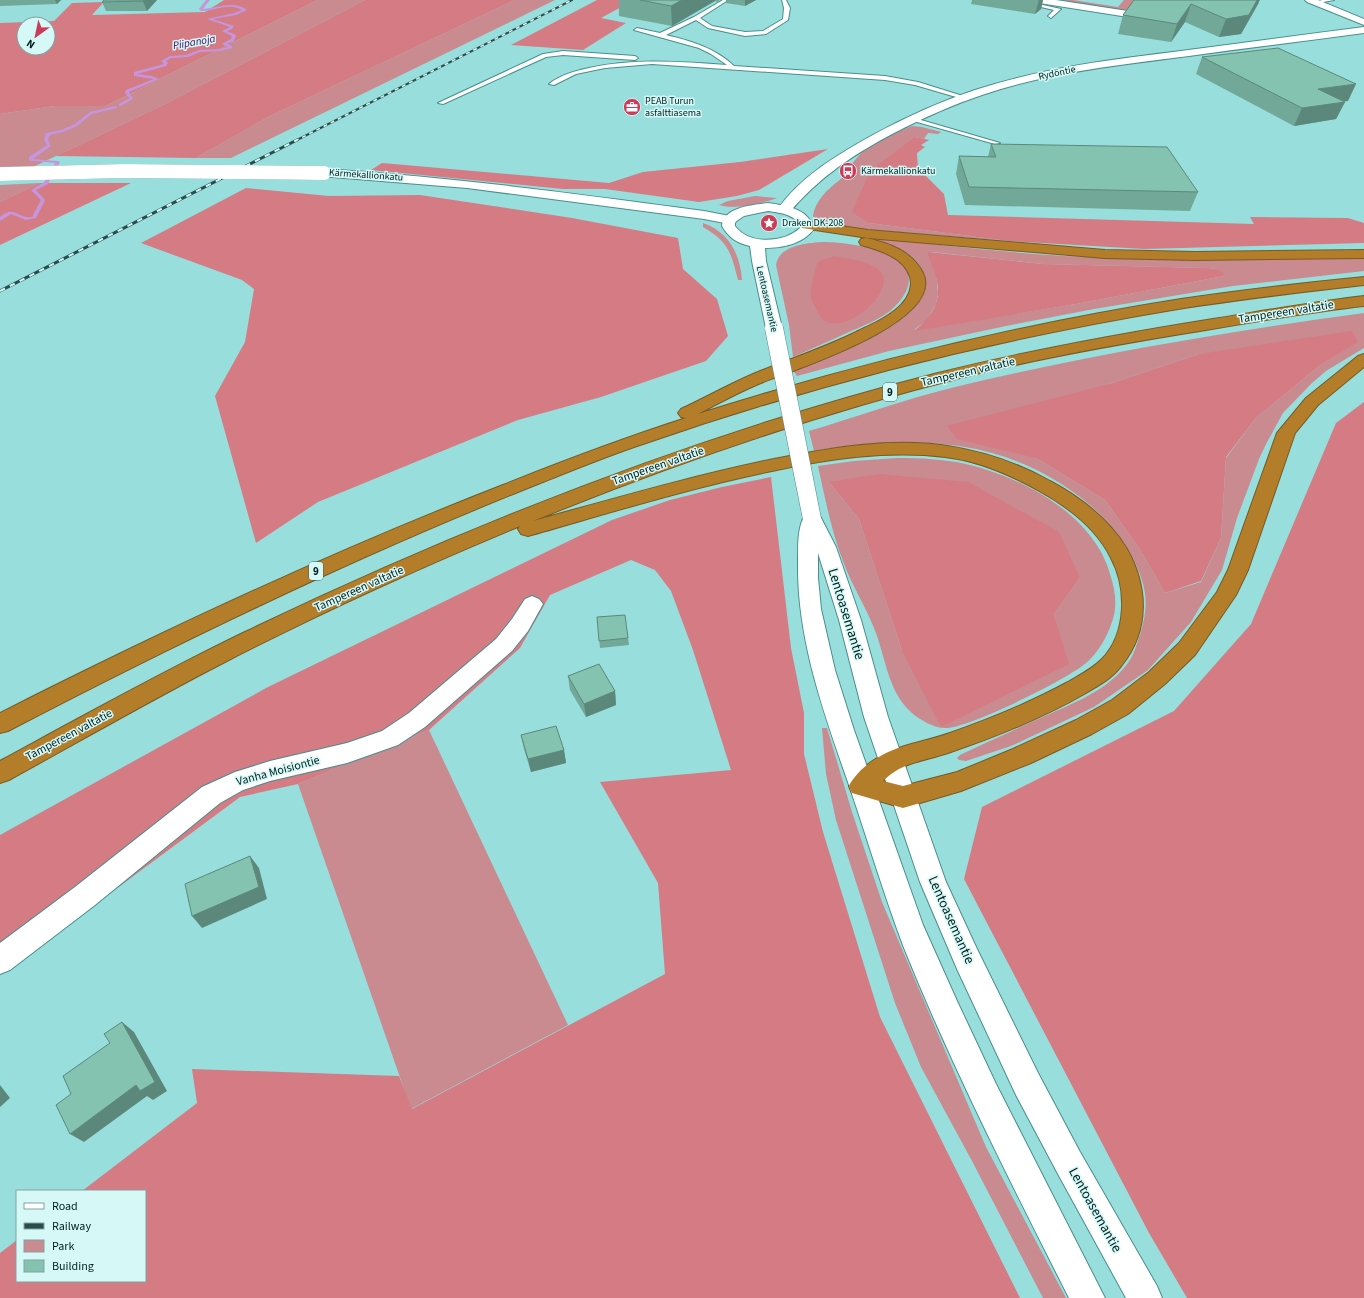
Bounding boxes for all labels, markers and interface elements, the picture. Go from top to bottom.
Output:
north arrow [16,16,56,56]
water label: Piipanoja [172,31,217,53]
text: N [24,36,38,52]
street label: Rydöntie [1037,62,1077,84]
place label: PEAB Turun asfalttiasema [645,94,701,120]
office icon: PEAB Turun asfalttiasema [622,97,642,117]
bus stop icon: Kärmekallionkatu [838,161,858,181]
place label: Kärmekallionkatu [861,164,935,178]
street label: Kärmekallionkatu [328,165,404,185]
place icon: Draken DK-208 [759,213,779,233]
place label: Draken DK-208 [782,216,843,230]
street label: Lentoasemantie [753,265,781,333]
street label: Tampereen valtatie [1237,296,1335,328]
street label: Tampereen valtatie [919,353,1017,391]
road number: 9 [883,383,897,401]
street label: Tampereen valtatie [610,442,706,490]
road number: 9 [309,562,323,580]
street label: Tampereen valtatie [312,562,406,616]
street label: Lentoasemantie [823,566,869,662]
street label: Tampereen valtatie [23,705,115,765]
street label: Vanha Moisiontie [234,752,322,790]
street label: Lentoasemantie [923,873,979,967]
street label: Lentoasemantie [1063,1164,1127,1256]
legend [16,1190,146,1282]
text: Road [52,1198,78,1215]
text: Railway [52,1218,91,1235]
text: Park [52,1238,74,1255]
text: Building [52,1258,94,1275]

